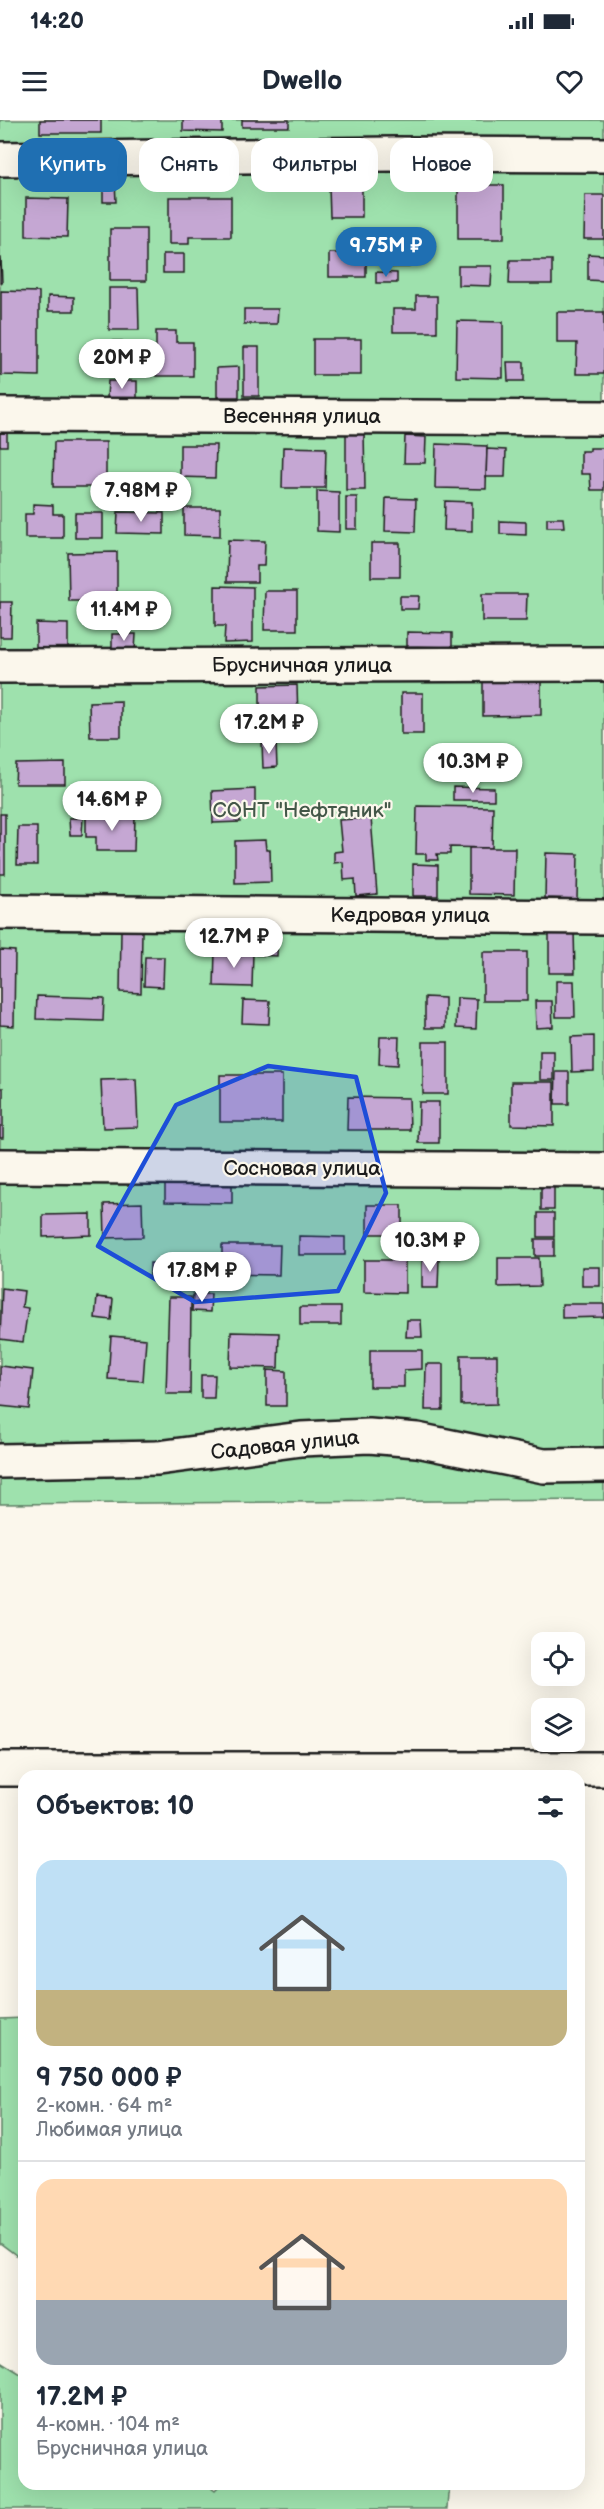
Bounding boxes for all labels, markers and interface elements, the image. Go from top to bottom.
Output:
text: 14:20 [30,8,84,35]
icon: menu [18,65,51,98]
text: Dwello [262,65,342,97]
icon: heart [553,65,586,98]
chip: Купить [18,138,127,192]
chip: Снять [139,138,239,192]
chip: Фильтры [251,138,378,192]
chip: Новое [390,138,493,192]
pin: 9.75M ₽ [331,227,441,278]
text: 9.75M ₽ [350,234,422,258]
pin: 20M ₽ [80,339,164,390]
text: 20M ₽ [93,346,151,370]
street label: Весенняя улица [223,404,382,429]
pin: 7.98M ₽ [86,472,196,523]
text: 7.98M ₽ [104,479,178,503]
pin: 11.4M ₽ [69,591,179,642]
text: 11.4M ₽ [90,598,158,622]
street label: Брусничная улица [212,653,393,678]
pin: 17.2M ₽ [214,704,324,755]
text: 17.2M ₽ [234,711,304,735]
pin: 10.3M ₽ [418,743,528,794]
text: 10.3M ₽ [437,750,509,774]
pin: 14.6M ₽ [57,781,167,832]
text: 14.6M ₽ [77,788,148,812]
park label: СОНТ "Нефтяник" [212,798,392,823]
street label: Кедровая улица [330,903,490,928]
pin: 12.7M ₽ [179,918,289,969]
text: 12.7M ₽ [199,925,269,949]
street label: Сосновая улица [223,1156,381,1181]
pin: 10.3M ₽ [375,1222,485,1273]
text: 10.3M ₽ [394,1229,466,1253]
pin: 17.8M ₽ [147,1252,257,1303]
text: 17.8M ₽ [167,1259,237,1283]
street label: Садовая улица [210,1425,361,1465]
map controls [531,1632,585,1752]
button: locate [531,1632,585,1686]
button: layers [531,1698,585,1752]
icon: filters [534,1790,567,1823]
text: Объектов: 10 [36,1791,194,1822]
icon: home [248,1899,356,2007]
text: 9 750 000 ₽ [36,2063,182,2094]
text: 2-комн. · 64 m² [36,2094,172,2118]
text: Любимая улица [36,2118,183,2142]
icon: home [248,2218,356,2326]
text: 17.2M ₽ [36,2382,127,2413]
text: 4-комн. · 104 m² [36,2413,180,2437]
text: Брусничная улица [36,2437,208,2461]

